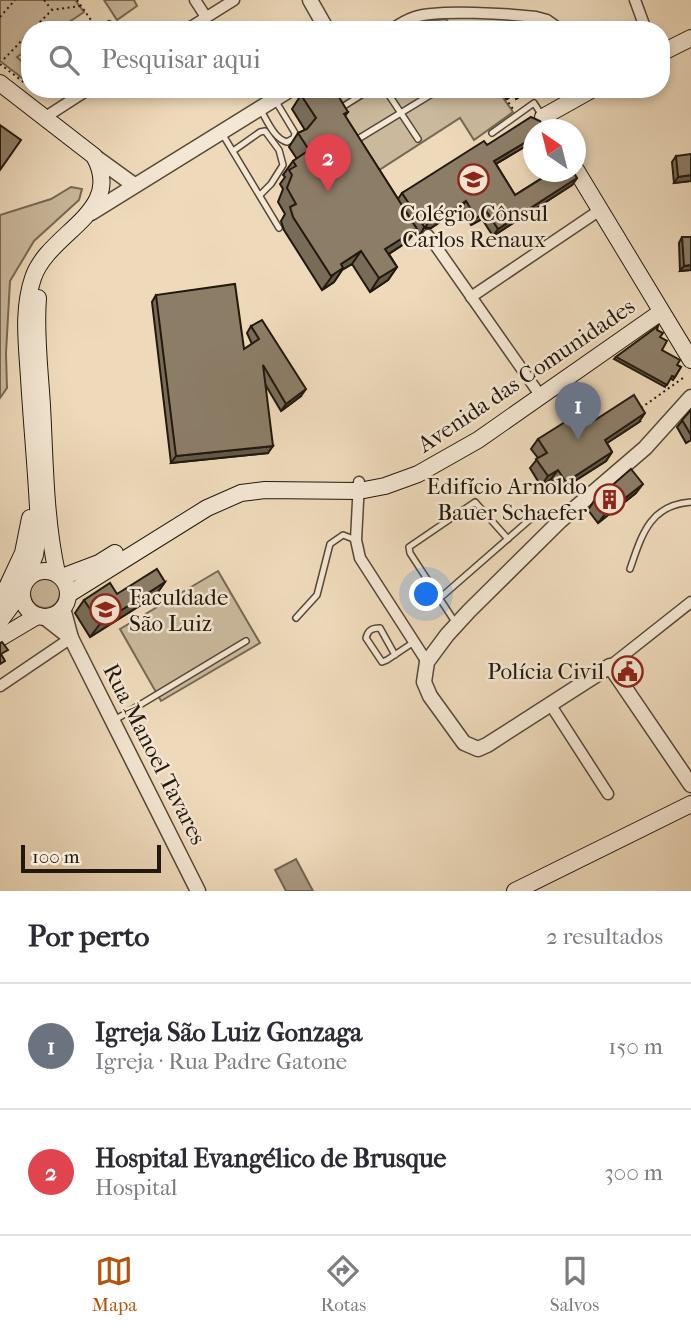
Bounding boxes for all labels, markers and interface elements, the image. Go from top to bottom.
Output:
search box [21,21,670,98]
icon: search [45,41,83,79]
text: Pesquisar aqui [101,44,261,75]
north arrow [523,119,586,182]
pin: 2 [305,134,351,192]
school or university icon: Colégio Cônsul Carlos Renaux [457,162,491,196]
place label: Colégio Cônsul Carlos Renaux [400,200,549,253]
street label: Avenida das Comunidades [412,293,640,459]
pin: 1 [555,382,601,440]
place label: Edifício Arnoldo Bauer Schaefer [426,473,587,526]
building icon: Edifício Arnoldo Bauer Schaefer [593,482,627,516]
your location [409,577,443,611]
place label: Faculdade São Luiz [129,584,228,637]
school or university icon: Faculdade São Luiz [89,593,123,627]
public building icon: Polícia Civil [610,654,644,688]
place label: Polícia Civil [487,658,605,685]
street label: Rua Manoel Tavares [97,659,212,849]
scale bar [21,842,161,874]
text: 100 m [32,846,80,868]
text: Por perto [28,919,150,954]
text: 2 resultados [546,923,663,950]
text: Igreja São Luiz Gonzaga [95,1017,362,1048]
text: 1 [47,1033,55,1060]
text: 150 m [608,1033,663,1060]
text: Igreja · Rua Padre Gatone [95,1048,347,1075]
text: Hospital Evangélico de Brusque [95,1143,446,1174]
text: 2 [45,1159,57,1186]
text: 300 m [604,1159,663,1186]
text: Hospital [95,1174,177,1201]
tab: Mapa [92,1252,137,1316]
tab: Rotas [321,1252,366,1316]
tab: Salvos [550,1252,599,1316]

